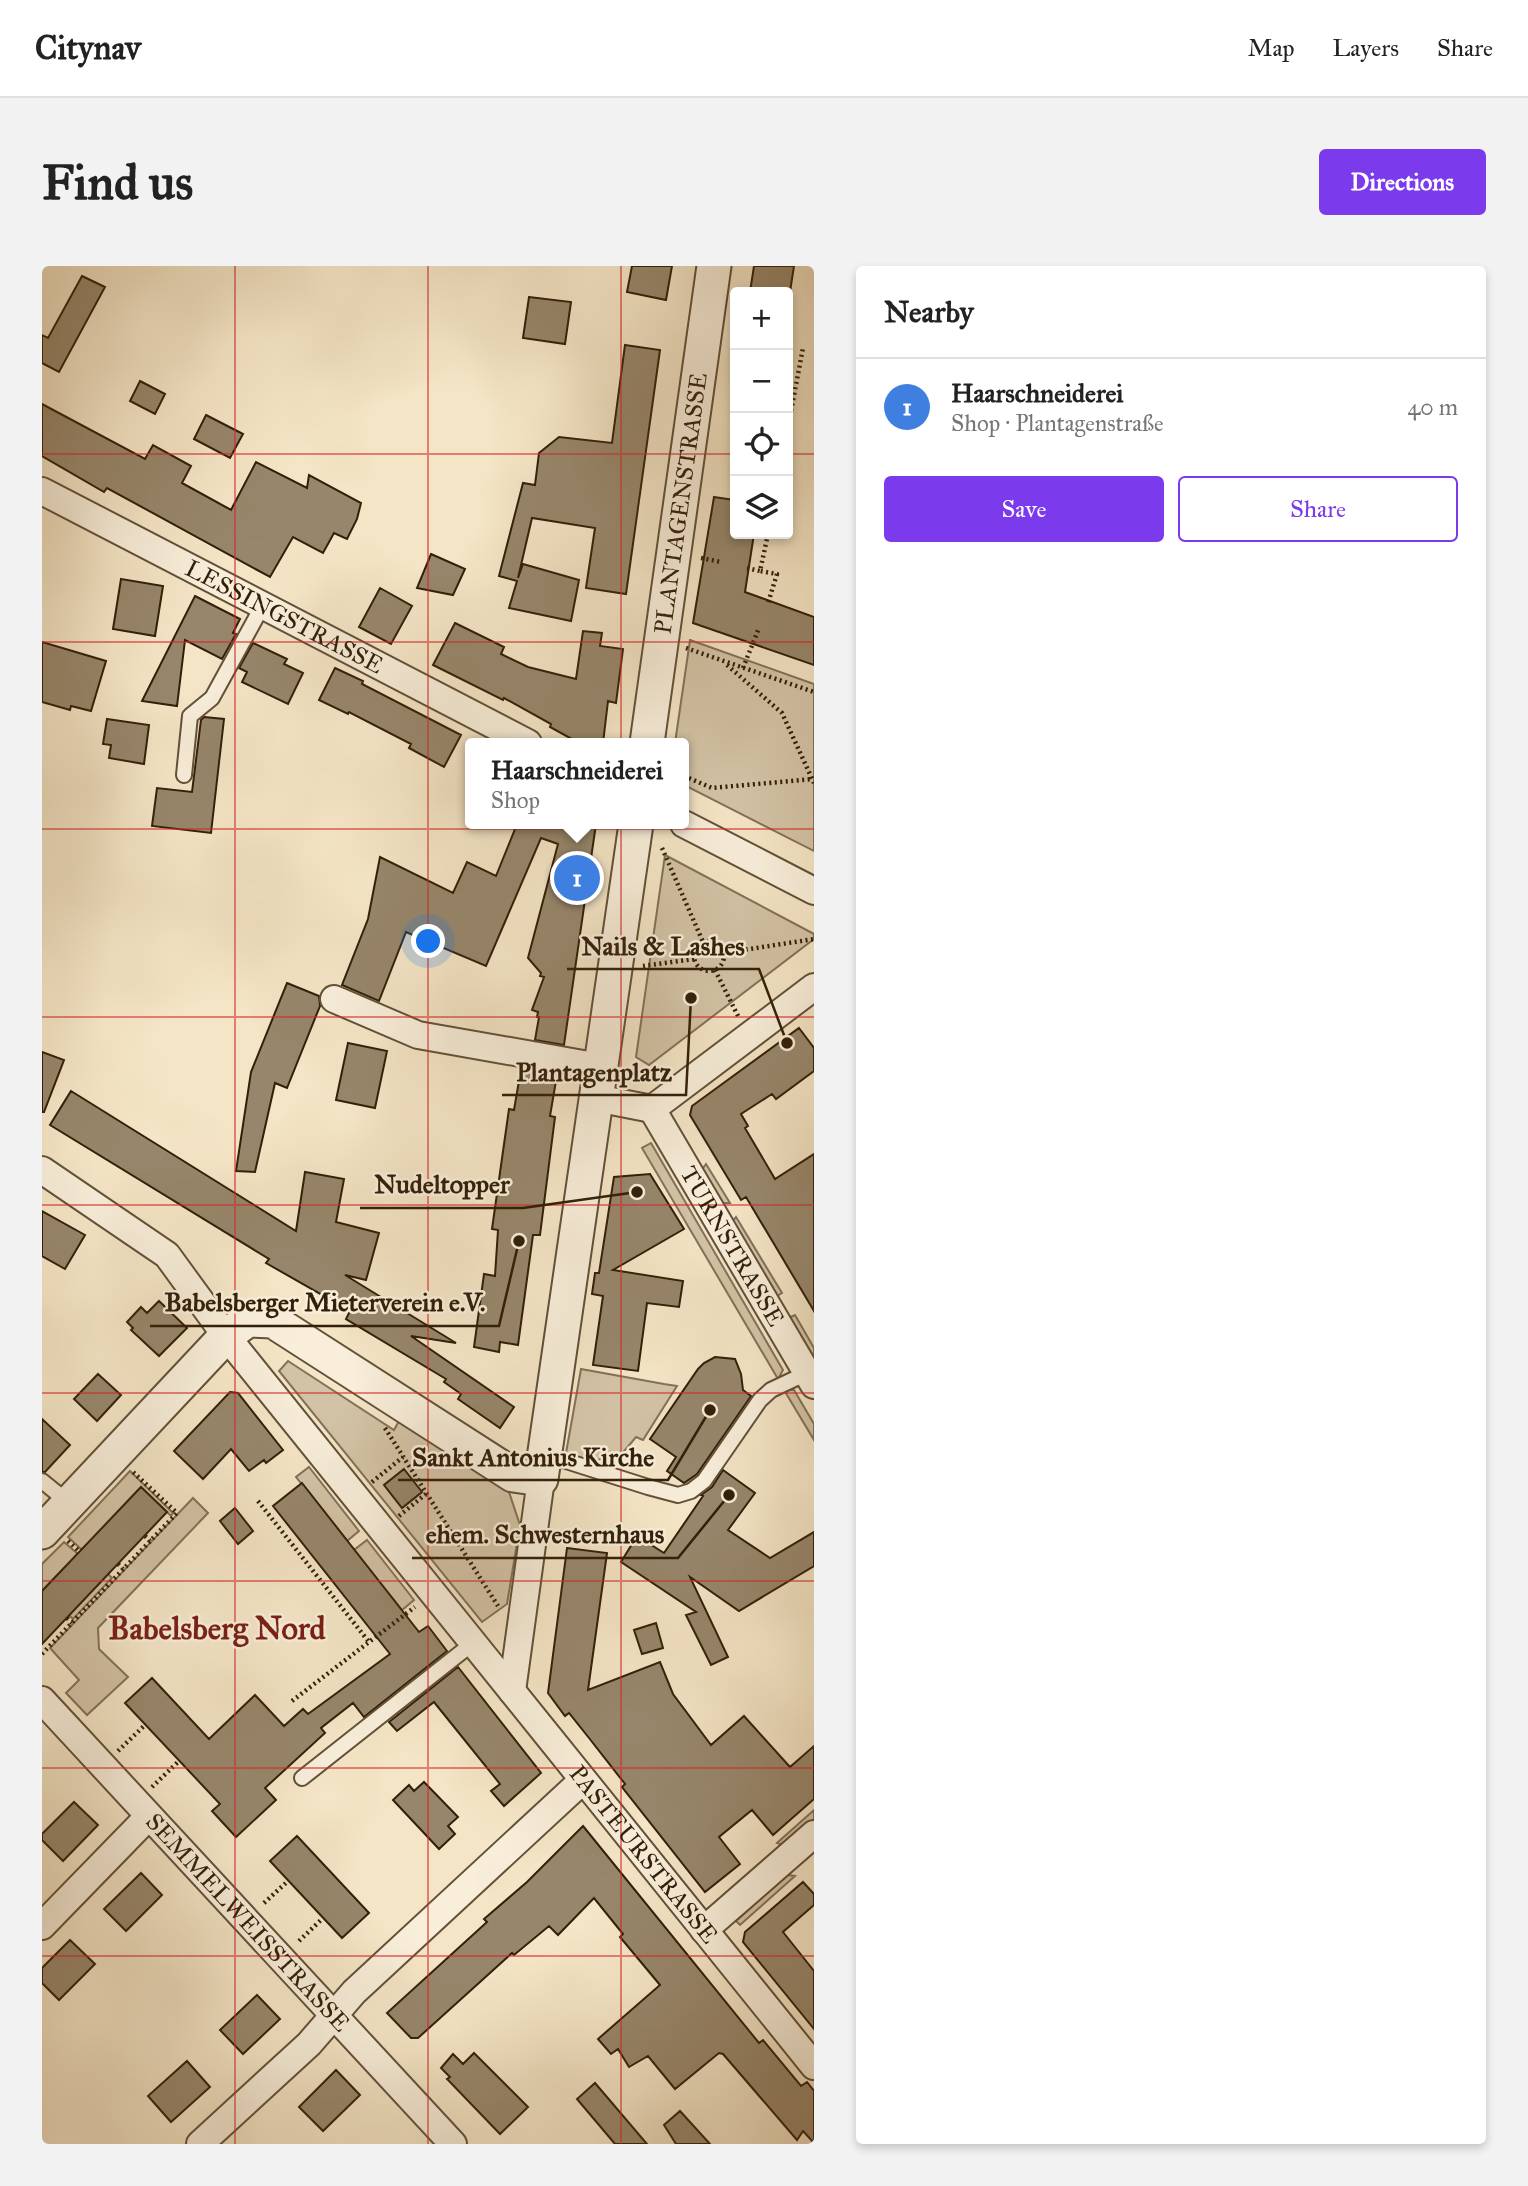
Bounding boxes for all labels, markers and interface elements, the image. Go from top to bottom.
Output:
text: Citynav [35,28,141,68]
text: Map [1248,33,1295,63]
text: Layers [1333,33,1399,63]
text: Share [1437,33,1493,63]
button: Directions [1319,149,1486,215]
text: Find us [42,153,193,212]
map controls [730,287,793,539]
button: + [730,287,793,350]
text: Nearby [884,294,974,330]
button: − [730,350,793,413]
street label: PLANTAGENSTRASSE [647,371,714,636]
text: Haarschneiderei [951,377,1123,409]
text: 1 [902,393,912,421]
text: 40 m [1408,393,1458,421]
text: Shop · Plantagenstraße [951,409,1164,437]
button: locate [730,413,793,476]
button: layers [730,476,793,539]
button: Save [884,476,1164,542]
button: Share [1178,476,1458,542]
street label: LESSINGSTRASSE [180,553,388,680]
popup [465,738,689,829]
text: Haarschneiderei [491,754,663,786]
text: Shop [491,786,540,814]
pin: 1 [554,852,600,904]
callout: Nails & Lashes [567,922,759,969]
your location [411,924,445,958]
text: Nails & Lashes [581,930,745,962]
callout: Plantagenplatz [502,1048,686,1095]
text: Plantagenplatz [516,1056,672,1089]
callout: Nudeltopper [360,1161,523,1208]
street label: TURNSTRASSE [674,1161,791,1332]
text: Nudeltopper [374,1168,511,1200]
callout: Babelsberger Mieterverein e.V. [150,1279,499,1326]
text: Babelsberger Mieterverein e.V. [165,1286,486,1319]
callout: Sankt Antonius Kirche [398,1433,668,1480]
text: Sankt Antonius Kirche [412,1441,654,1473]
callout: ehem. Schwesternhaus [412,1511,678,1558]
text: ehem. Schwesternhaus [426,1518,665,1550]
district label: Babelsberg Nord [108,1609,327,1648]
street label: PASTEURSTRASSE [563,1759,724,1950]
street label: SEMMELWEISSTRASSE [139,1807,356,2038]

